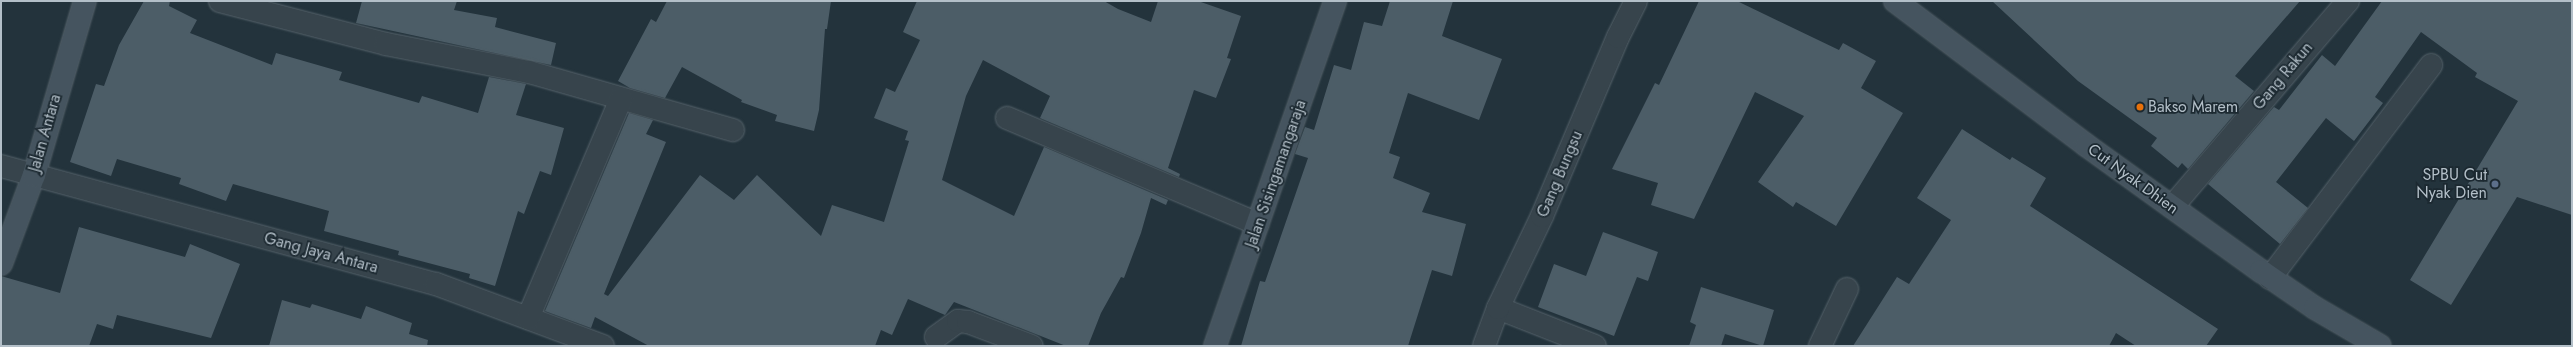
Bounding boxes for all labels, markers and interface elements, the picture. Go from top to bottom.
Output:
street label: Gang Rakun [2249,38,2317,114]
street label: Jalan Antara [25,92,65,174]
place label: Bakso Marem [2148,97,2238,117]
street label: Jalan Sisingamangaraja [1242,98,1310,250]
marker: Bakso Marem [2135,102,2145,112]
street label: Gang Bungsu [1533,128,1587,220]
street label: Cut Nyak Dhien [2084,140,2182,218]
place label: SPBU Cut Nyak Dien [2416,165,2487,203]
marker: SPBU Cut Nyak Dien [2490,179,2500,189]
street label: Gang Jaya Antara [262,229,380,277]

